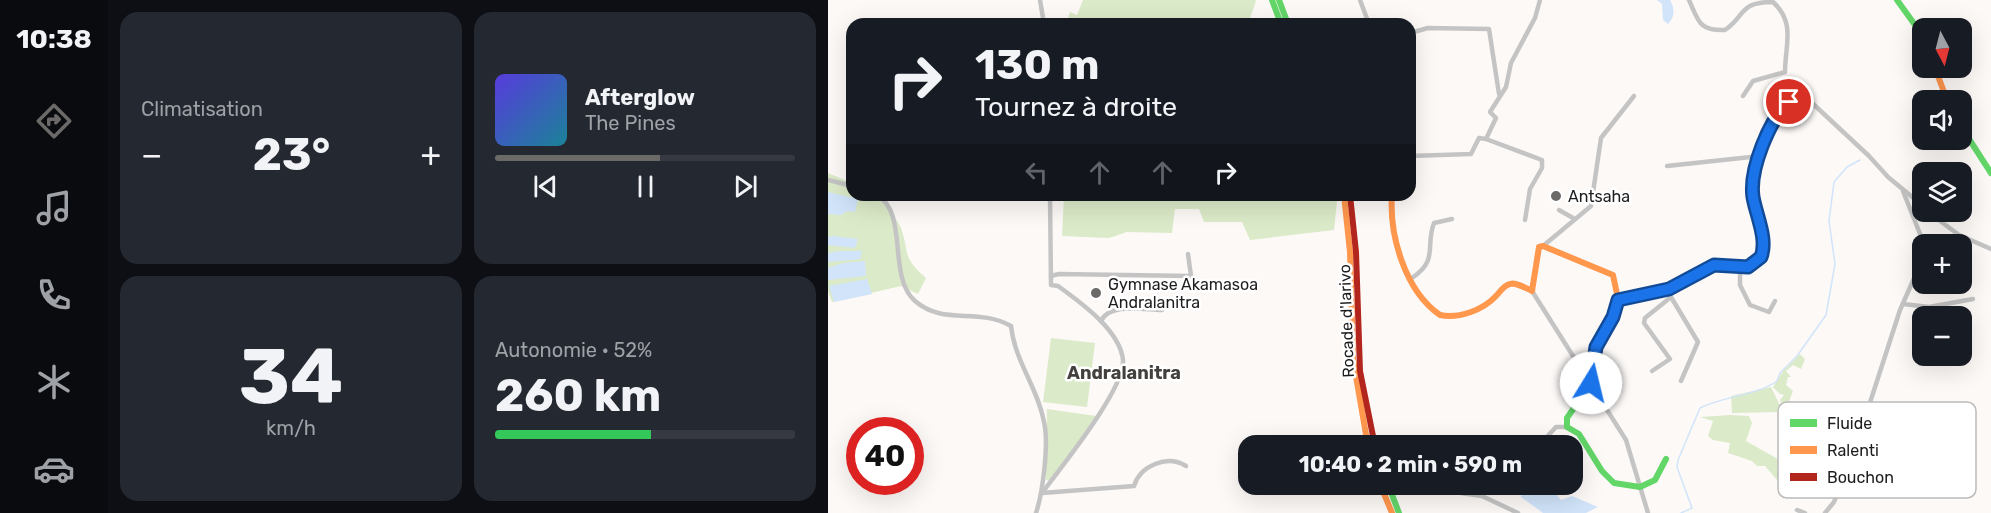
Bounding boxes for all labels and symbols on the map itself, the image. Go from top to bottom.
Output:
north arrow [1912,18,1972,78]
pin [1763,76,1814,127]
place label: Antsaha [1568,187,1630,206]
marker: Antsaha [1549,189,1563,203]
street label: Rocade d'Iarivo [1335,264,1358,378]
place label: Gymnase Akamasoa Andralanitra [1108,275,1258,312]
marker: Gymnase Akamasoa Andralanitra [1089,286,1103,300]
position arrow [1559,351,1623,415]
district label: Andralanitra [1067,362,1181,384]
legend [1778,402,1976,498]
text: Fluide [1827,414,1872,433]
speed limit sign: 40 [846,417,924,495]
text: Ralenti [1827,441,1879,460]
text: Bouchon [1827,468,1894,487]

